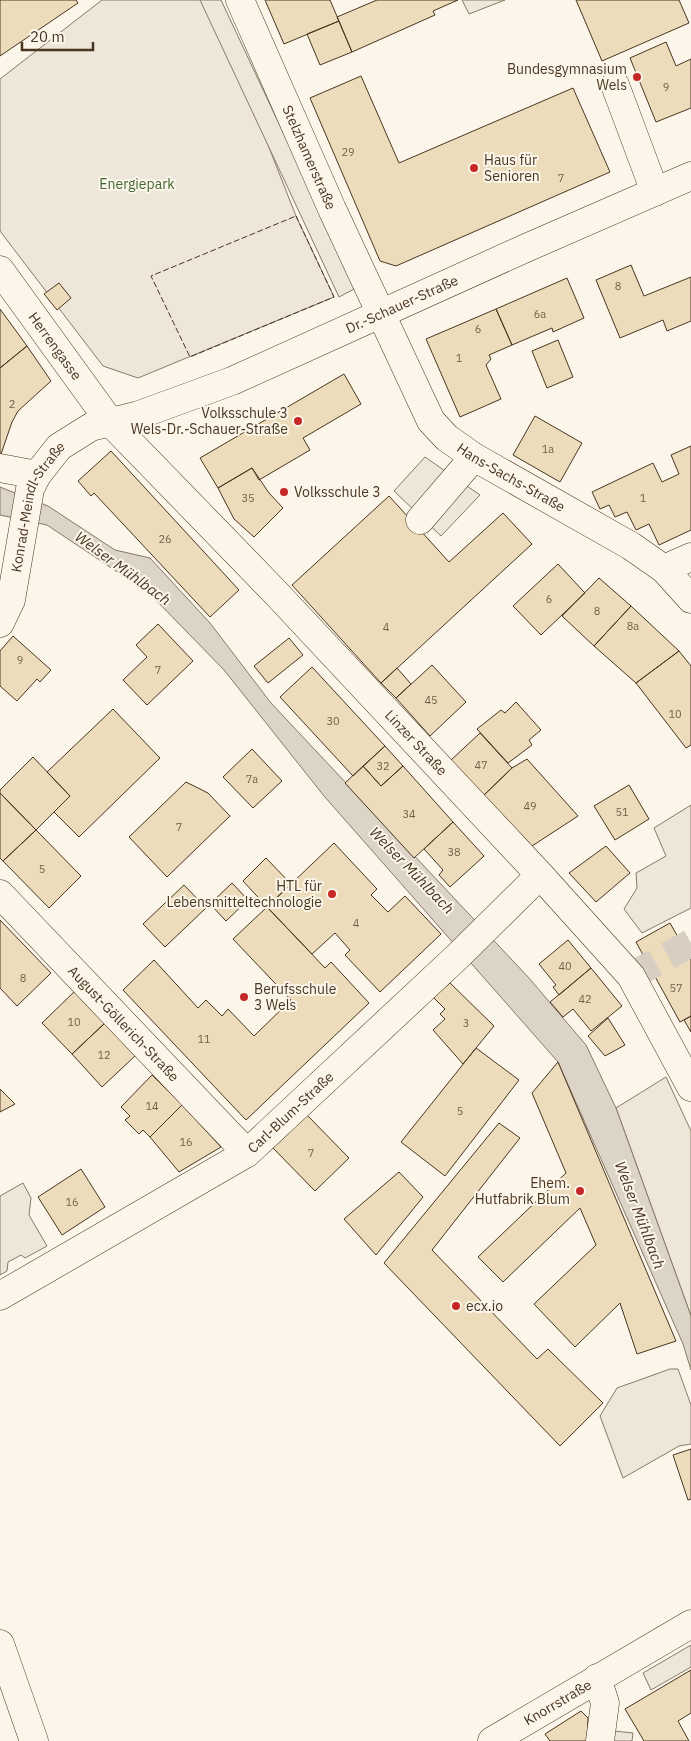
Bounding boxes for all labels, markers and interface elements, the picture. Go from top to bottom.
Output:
scale bar [22,20,94,52]
text: 20 m [30,27,65,46]
place label: Bundesgymnasium Wels [507,60,627,94]
marker: Bundesgymnasium Wels [631,71,643,83]
house number: 9 [663,80,669,94]
street label: Stelzhamerstraße [278,102,340,213]
house number: 29 [341,145,355,159]
place label: Haus für Senioren [484,151,540,185]
marker: Haus für Senioren [468,162,480,174]
house number: 7 [558,171,564,185]
park label: Energiepark [99,175,175,193]
street label: Dr.-Schauer-Straße [343,271,461,337]
house number: 8 [615,279,621,293]
house number: 6a [534,307,546,321]
street label: Herrengasse [25,309,86,384]
house number: 6 [475,322,481,336]
house number: 1 [456,351,463,365]
house number: 2 [9,397,15,411]
place label: Volksschule 3 Wels-Dr.-Schauer-Straße [131,404,288,438]
marker: Volksschule 3 Wels-Dr.-Schauer-Straße [292,415,304,427]
street label: Konrad-Meindl-Straße [7,437,68,574]
street label: Hans-Sachs-Straße [453,439,569,516]
house number: 1a [542,442,554,456]
place label: Volksschule 3 [294,483,381,501]
marker: Volksschule 3 [278,486,290,498]
house number: 35 [241,491,255,505]
house number: 1 [640,491,647,505]
water label: Welser Mühlbach [71,527,175,609]
house number: 26 [158,532,172,546]
house number: 6 [546,592,552,606]
house number: 8 [594,604,600,618]
house number: 8a [627,619,639,633]
house number: 4 [383,620,390,634]
house number: 9 [17,653,23,667]
house number: 7 [155,663,161,677]
house number: 45 [424,693,438,707]
street label: Linzer Straße [381,706,451,779]
house number: 10 [668,707,682,721]
house number: 30 [326,714,340,728]
house number: 47 [474,758,488,772]
house number: 32 [376,759,390,773]
house number: 7a [246,772,258,786]
house number: 49 [523,799,537,813]
house number: 51 [615,805,629,819]
house number: 34 [402,807,416,821]
house number: 7 [176,820,182,834]
water label: Welser Mühlbach [366,822,458,918]
house number: 38 [447,845,461,859]
house number: 5 [39,862,45,876]
place label: HTL für Lebensmitteltechnologie [167,877,322,911]
marker: HTL für Lebensmitteltechnologie [326,888,338,900]
house number: 4 [353,916,360,930]
house number: 40 [558,959,572,973]
street label: August-Göllerich-Straße [64,962,183,1086]
house number: 8 [20,971,26,985]
place label: Berufsschule 3 Wels [254,980,337,1014]
house number: 57 [669,981,683,995]
marker: Berufsschule 3 Wels [238,991,250,1003]
house number: 42 [578,992,592,1006]
house number: 10 [67,1015,81,1029]
house number: 3 [463,1016,469,1030]
house number: 11 [197,1032,211,1046]
house number: 12 [97,1048,111,1062]
street label: Carl-Blum-Straße [244,1068,338,1157]
house number: 14 [145,1099,159,1113]
house number: 5 [457,1104,463,1118]
house number: 16 [179,1135,193,1149]
house number: 7 [308,1146,314,1160]
water label: Welser Mühlbach [611,1158,669,1272]
place label: Ehem. Hutfabrik Blum [475,1174,570,1208]
marker: Ehem. Hutfabrik Blum [574,1185,586,1197]
house number: 16 [65,1195,79,1209]
place label: ecx.io [466,1297,503,1315]
marker: ecx.io [450,1300,462,1312]
street label: Knorrstraße [520,1675,595,1729]

